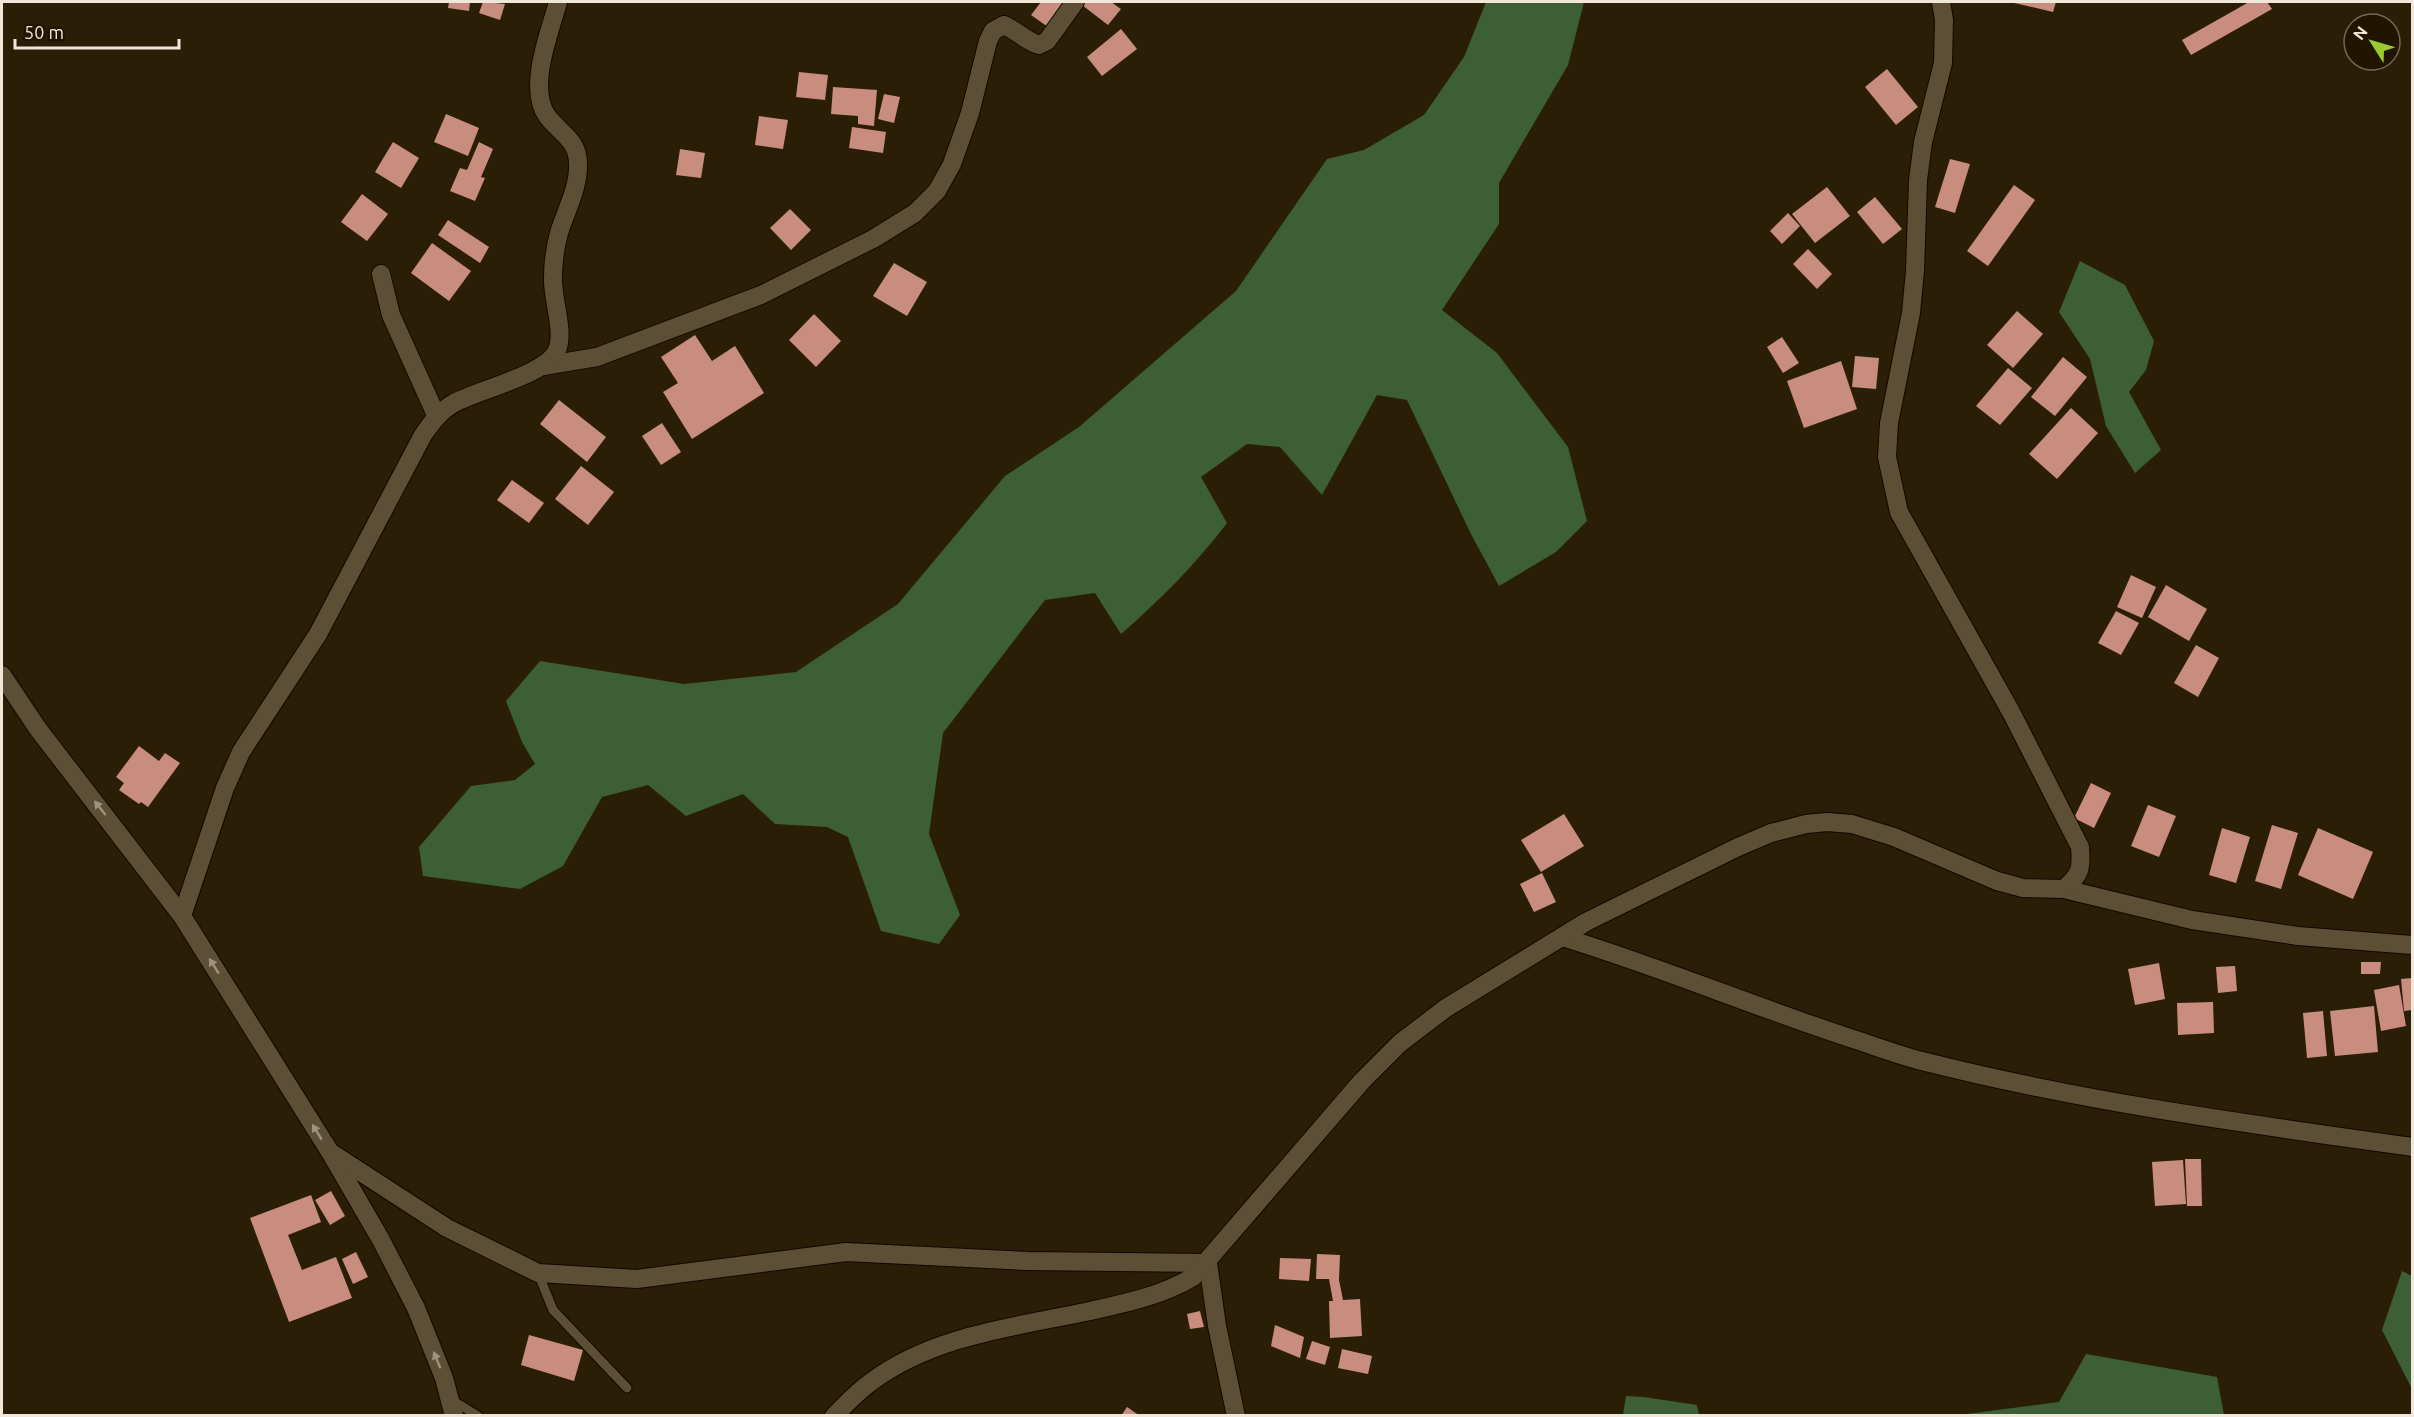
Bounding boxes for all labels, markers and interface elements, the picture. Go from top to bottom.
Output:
scale bar [15,12,178,50]
north arrow [2342,12,2402,72]
text: 50 m [24,22,64,42]
text: N [2349,23,2371,43]
one-way arrow [94,801,106,816]
one-way arrow [209,958,220,974]
one-way arrow [311,1124,322,1140]
one-way arrow [432,1350,442,1368]

